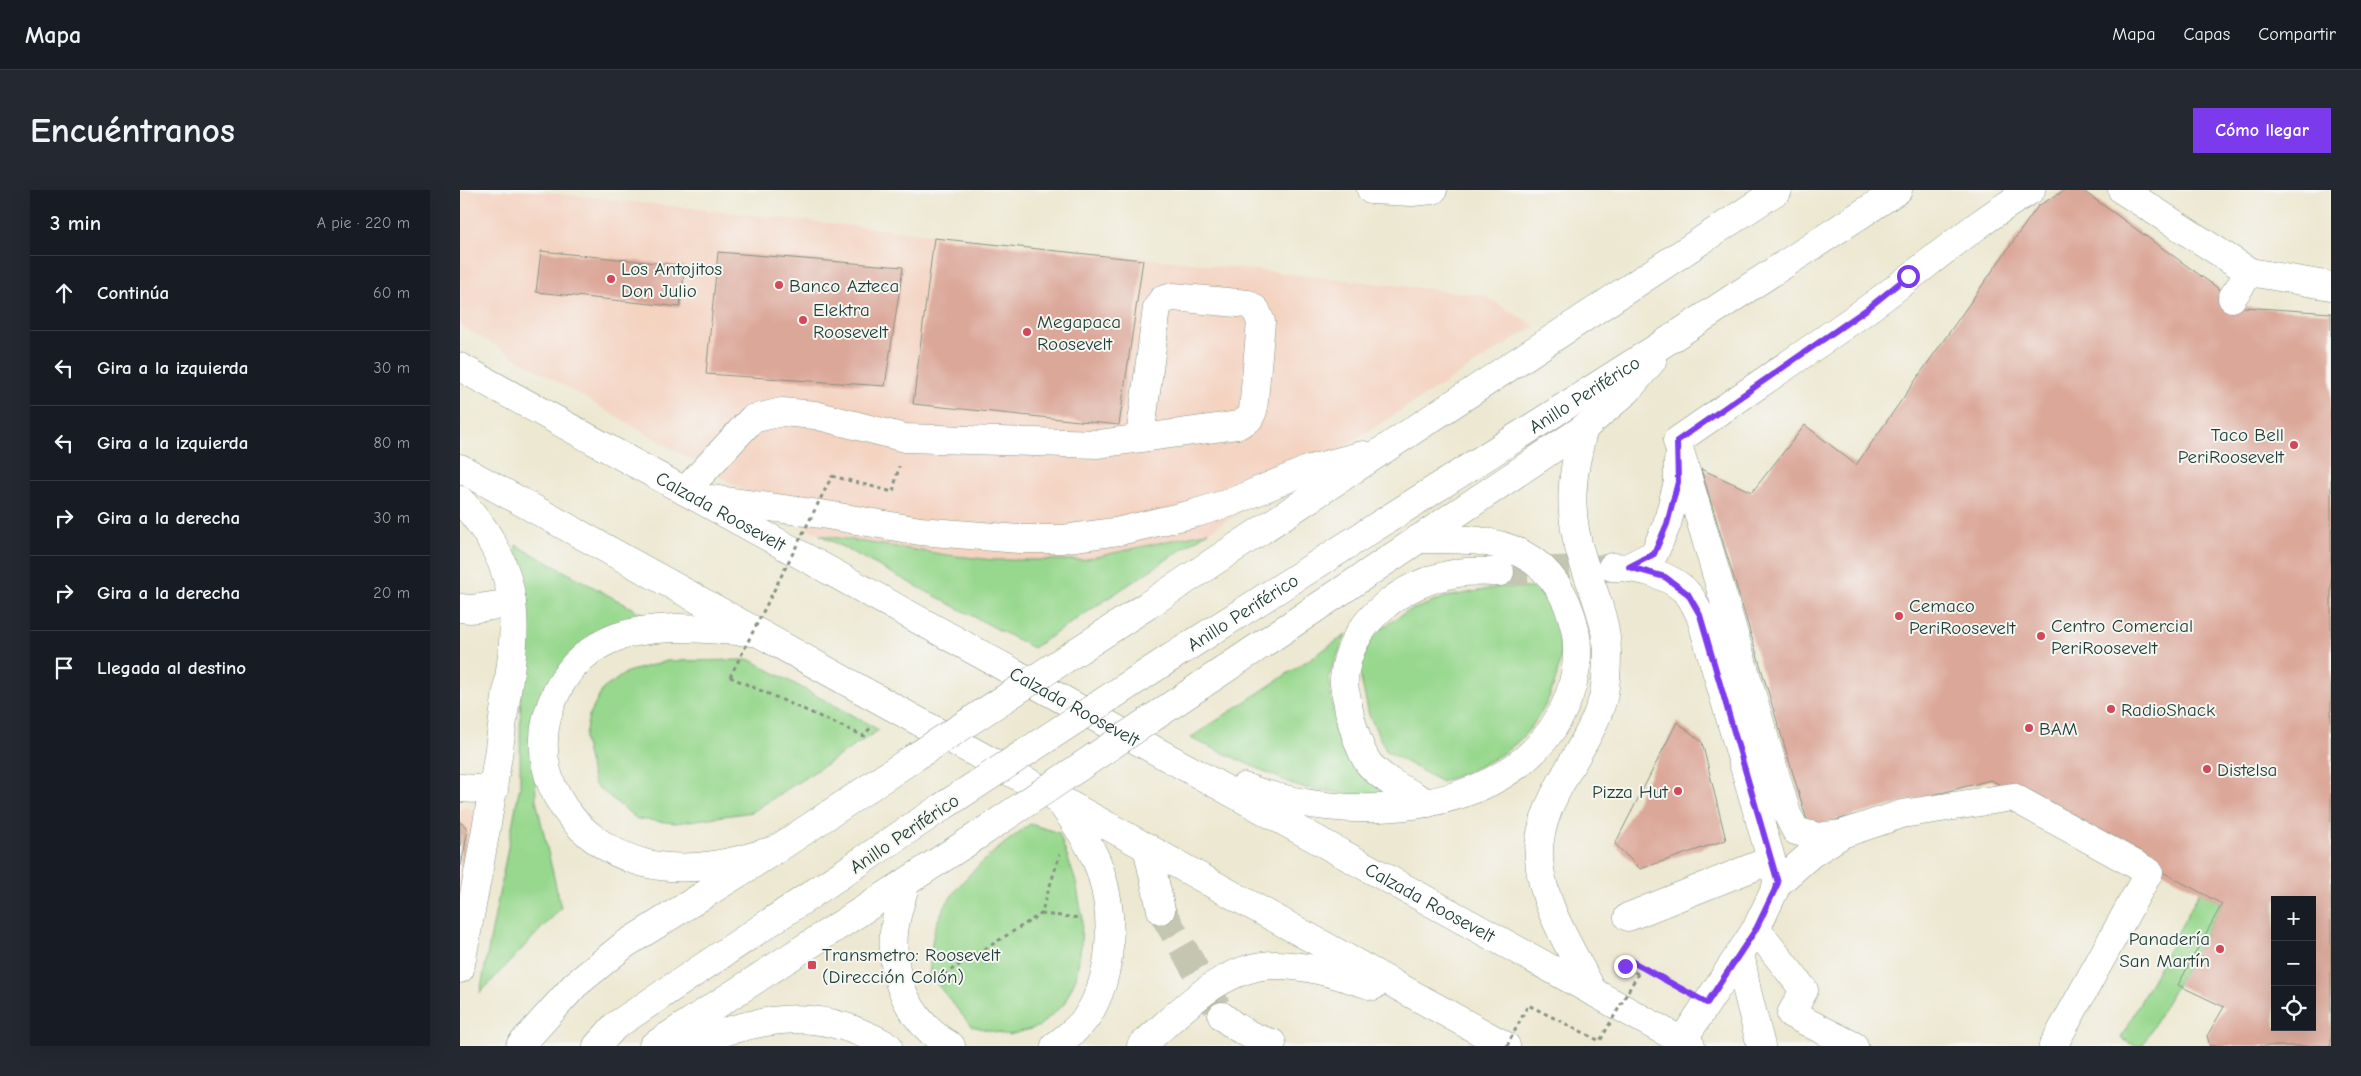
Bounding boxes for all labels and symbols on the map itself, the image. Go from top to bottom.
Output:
place label: Los Antojitos Don Julio [621,258,722,302]
route start [1897,265,1920,288]
marker: Los Antojitos Don Julio [605,273,617,285]
place label: Banco Azteca [789,275,899,297]
marker: Banco Azteca [773,279,785,291]
place label: Elektra Roosevelt [813,299,889,343]
place label: Megapaca Roosevelt [1037,311,1121,355]
marker: Elektra Roosevelt [797,314,809,326]
marker: Megapaca Roosevelt [1021,326,1033,338]
street label: Anillo Periférico [1525,351,1644,438]
place label: Taco Bell PeriRoosevelt [2178,424,2285,468]
marker: Taco Bell PeriRoosevelt [2288,439,2300,451]
street label: Calzada Roosevelt [652,467,790,557]
street label: Anillo Periférico [1183,569,1303,656]
place label: Cemaco PeriRoosevelt [1909,595,2016,639]
marker: Cemaco PeriRoosevelt [1893,610,1905,622]
place label: Centro Comercial PeriRoosevelt [2051,615,2193,659]
marker: Centro Comercial PeriRoosevelt [2035,630,2047,642]
street label: Calzada Roosevelt [1006,662,1143,752]
place label: RadioShack [2121,699,2216,721]
marker: RadioShack [2105,703,2117,715]
place label: BAM [2039,718,2078,740]
marker: BAM [2023,722,2035,734]
place label: Distelsa [2217,759,2277,781]
marker: Distelsa [2201,763,2213,775]
place label: Pizza Hut [1592,781,1669,803]
marker: Pizza Hut [1672,785,1684,797]
street label: Anillo Periférico [846,789,963,878]
street label: Calzada Roosevelt [1361,858,1499,948]
place label: Panadería San Martín [2119,928,2210,972]
marker: Panadería San Martín [2214,943,2226,955]
place label: Transmetro: Roosevelt (Dirección Colón) [822,944,1001,988]
route end [1614,955,1637,978]
marker: Transmetro: Roosevelt (Dirección Colón) [806,959,818,971]

